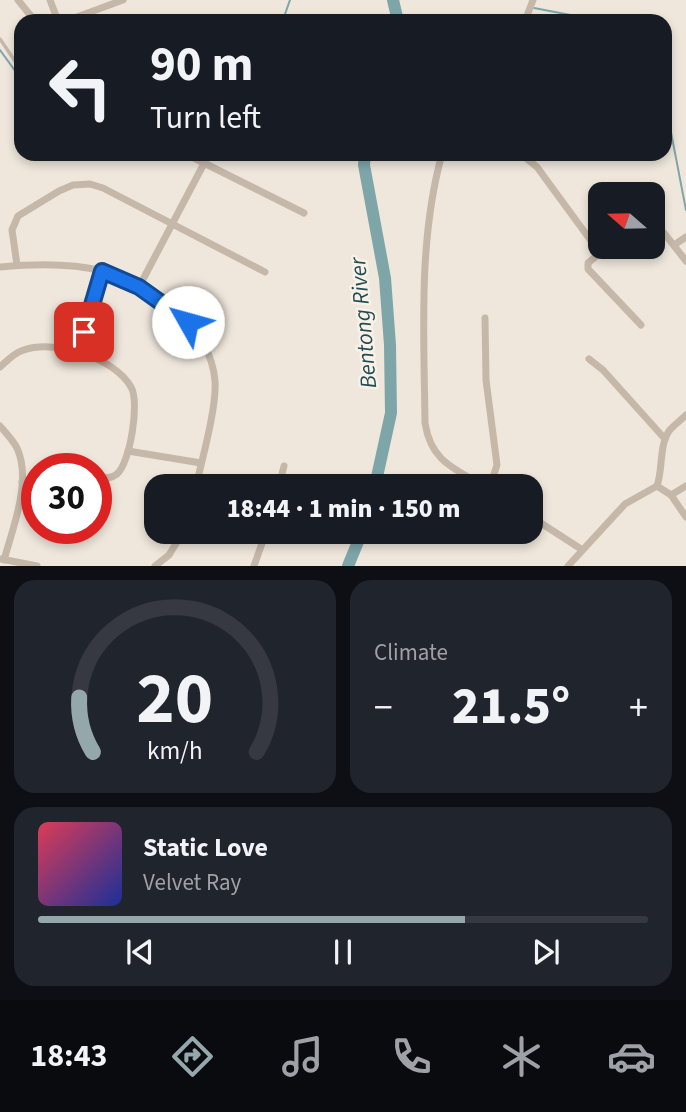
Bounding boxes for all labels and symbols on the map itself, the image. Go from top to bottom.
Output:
north arrow [588,182,665,259]
water label: Bentong River [341,255,385,390]
position arrow [151,285,225,359]
pin [54,302,114,362]
speed limit sign: 30 [21,453,112,544]

